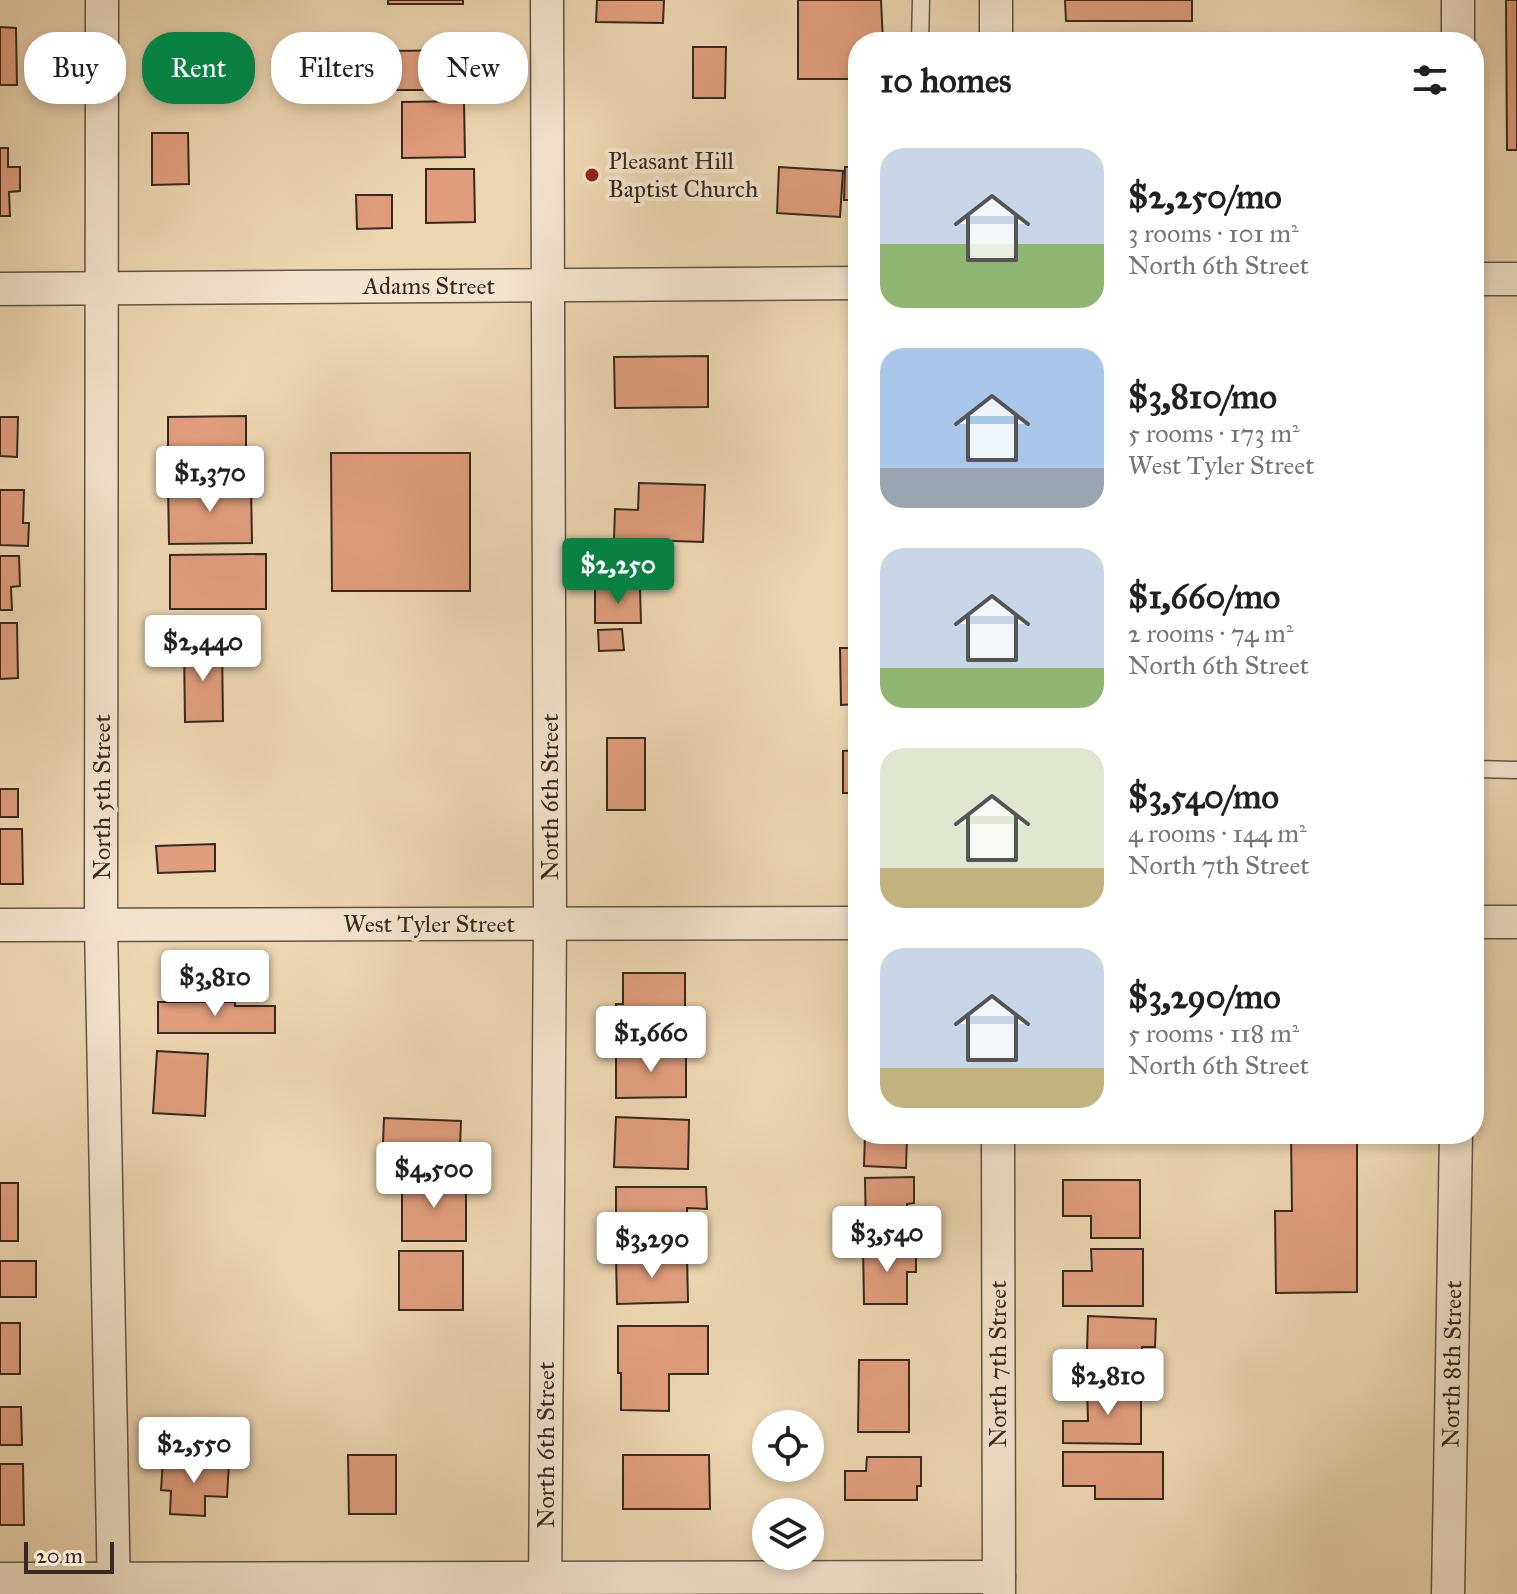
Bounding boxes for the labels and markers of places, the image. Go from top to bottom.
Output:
place label: Pleasant Hill Baptist Church [608,146,758,204]
marker: Pleasant Hill Baptist Church [583,166,601,184]
pin: $1,370 [145,446,275,514]
pin: $2,250 [553,538,683,606]
pin: $2,440 [138,615,268,683]
pin: $3,810 [150,950,280,1018]
pin: $1,660 [586,1006,716,1074]
pin: $4,500 [369,1142,499,1210]
pin: $3,540 [822,1206,952,1274]
pin: $3,290 [587,1212,717,1280]
pin: $2,810 [1043,1349,1173,1417]
pin: $2,550 [129,1417,259,1485]

